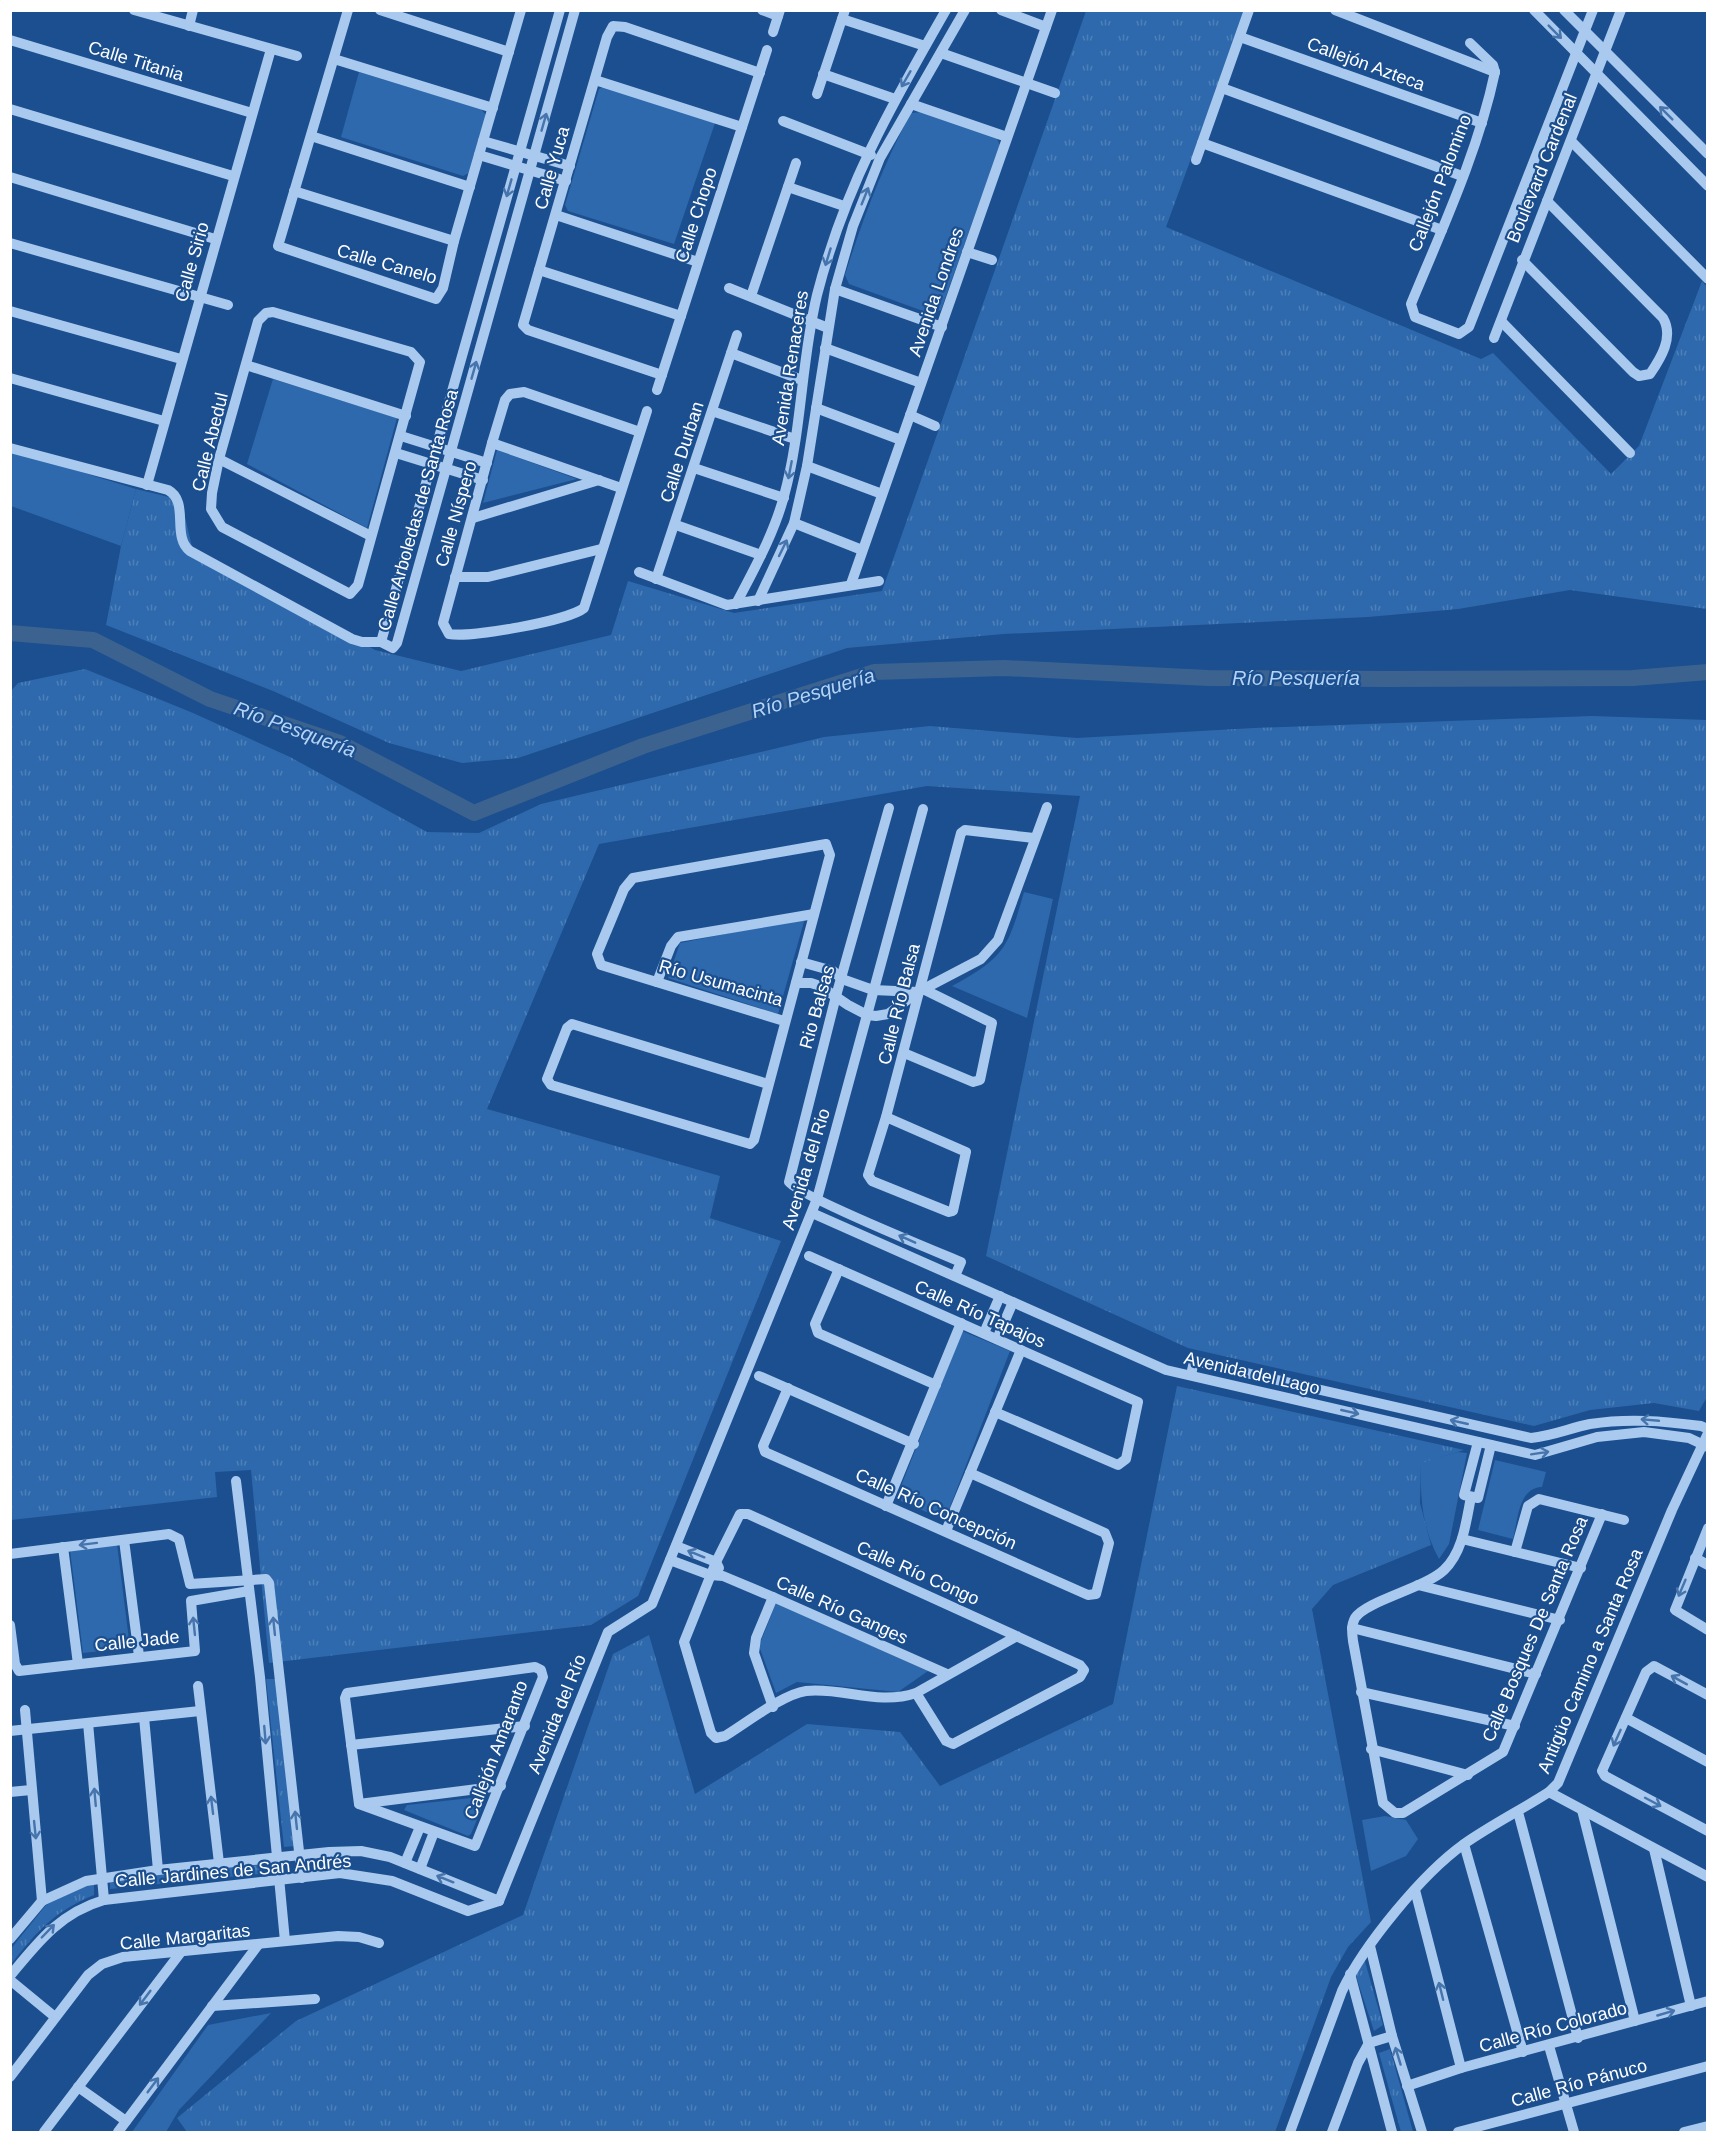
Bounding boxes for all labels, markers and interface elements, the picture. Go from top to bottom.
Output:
one-way arrow [1548,24,1563,39]
street label: Callejón Azteca [1304,33,1429,95]
street label: Calle Titania [86,37,187,85]
one-way arrow [900,70,912,87]
street label: Boulevard Cardenal [1503,90,1581,246]
one-way arrow [1659,105,1674,120]
street label: Callejón Palomino [1405,112,1475,254]
one-way arrow [539,113,550,132]
street label: Calle Yuca [531,123,574,212]
street label: Calle Chopo [671,165,721,265]
one-way arrow [503,178,514,197]
one-way arrow [860,187,871,205]
street label: Calle Sirio [171,220,213,304]
street label: Avenida Londres [905,225,967,359]
street label: Calle Canelo [335,240,439,288]
one-way arrow [822,247,833,266]
street label: Avenida Renaceres [768,289,812,447]
one-way arrow [469,361,480,380]
street label: Calle Arboledas de Santa Rosa [374,386,462,633]
street label: Calle Abedul [188,391,232,493]
street label: Calle Durban [656,399,708,505]
street label: Calle Níspero [431,459,481,569]
one-way arrow [784,459,795,479]
one-way arrow [777,539,789,557]
water label: Río Pesquería [749,664,877,722]
water label: Río Pesquería [1232,667,1360,689]
water label: Río Pesquería [231,697,359,761]
street label: Calle Río Balsa [874,940,924,1067]
street label: Río Usumacinta [657,956,786,1011]
street label: Rio Balsas [796,963,838,1051]
street label: Avenida del Rio [778,1106,834,1232]
one-way arrow [899,1233,917,1244]
street label: Calle Río Tapajos [912,1276,1048,1352]
street label: Avenida del Lago [1182,1348,1322,1398]
one-way arrow [1340,1407,1359,1419]
one-way arrow [1641,1414,1661,1425]
one-way arrow [1450,1416,1469,1427]
one-way arrow [1530,1447,1549,1458]
street label: Calle Río Concepción [852,1464,1020,1554]
street label: Calle Bosques De Santa Rosa [1478,1512,1592,1745]
street label: Calle Río Congo [854,1537,982,1609]
one-way arrow [78,1539,98,1550]
street label: Antigüo Camino a Santa Rosa [1533,1545,1647,1776]
one-way arrow [687,1548,705,1559]
street label: Calle Río Ganges [773,1572,911,1648]
one-way arrow [1676,1579,1687,1597]
one-way arrow [188,1617,199,1636]
one-way arrow [268,1617,279,1637]
street label: Calle Jade [94,1627,180,1655]
street label: Avenida del Río [524,1651,590,1777]
one-way arrow [1671,1674,1688,1686]
street label: Callejón Amaranto [460,1678,532,1822]
one-way arrow [260,1725,271,1745]
one-way arrow [1610,1729,1622,1747]
one-way arrow [89,1788,100,1808]
one-way arrow [206,1795,217,1815]
one-way arrow [1644,1796,1661,1808]
one-way arrow [290,1810,301,1830]
one-way arrow [30,1819,41,1839]
street label: Calle Jardines de San Andrés [114,1851,352,1891]
one-way arrow [436,1873,454,1884]
street label: Calle Margaritas [119,1920,251,1954]
one-way arrow [40,1924,55,1939]
one-way arrow [1435,1982,1447,2001]
one-way arrow [139,1990,152,2006]
street label: Calle Río Colorado [1477,1998,1629,2056]
one-way arrow [1656,2007,1675,2018]
one-way arrow [1392,2047,1403,2066]
street label: Calle Río Pánuco [1509,2055,1649,2111]
one-way arrow [146,2078,159,2094]

